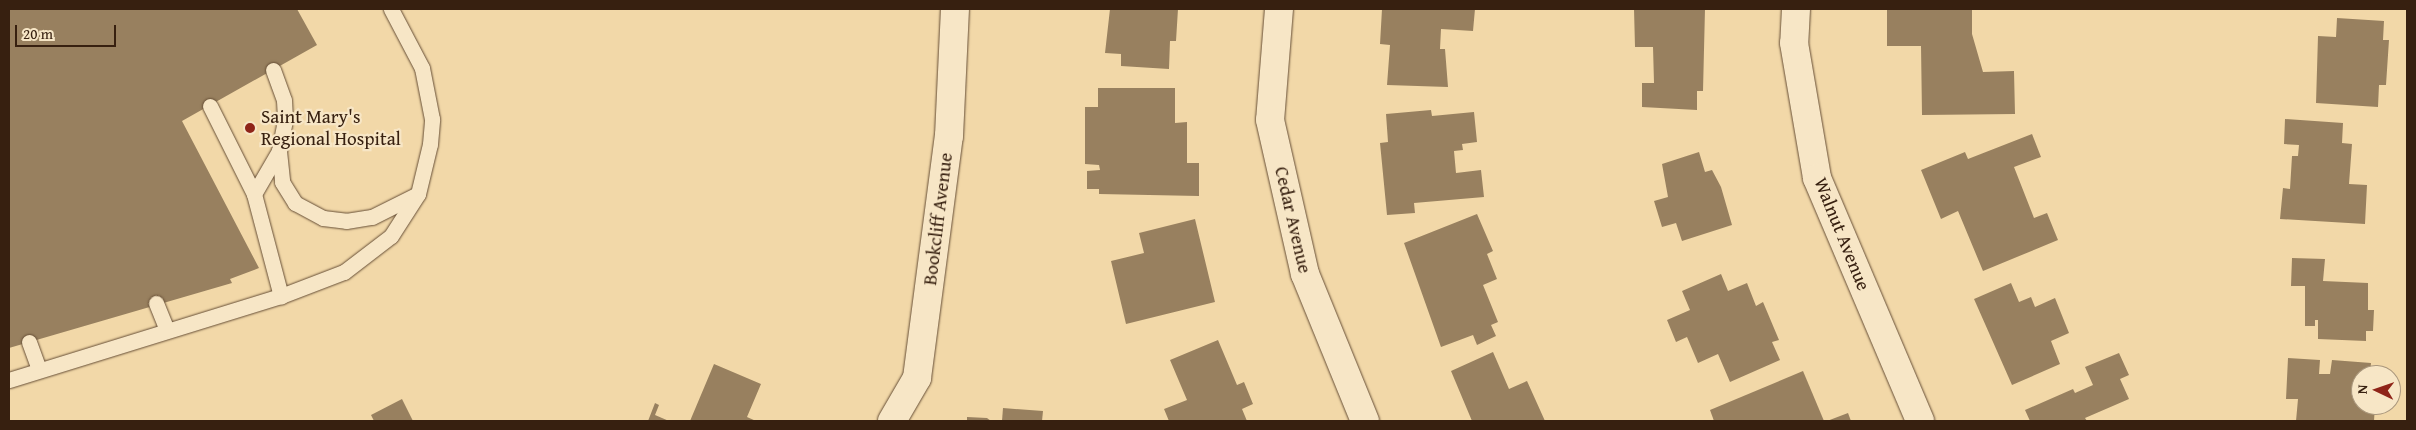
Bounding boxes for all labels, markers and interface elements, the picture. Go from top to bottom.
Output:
scale bar [18,15,119,47]
text: 20 m [23,23,53,44]
place label: Saint Mary's Regional Hospital [261,106,401,150]
marker: Saint Mary's Regional Hospital [243,121,257,135]
street label: Bookcliff Avenue [919,151,957,287]
street label: Cedar Avenue [1270,164,1316,276]
street label: Walnut Avenue [1809,174,1875,294]
north arrow [2351,365,2401,415]
text: N [2352,384,2372,394]

